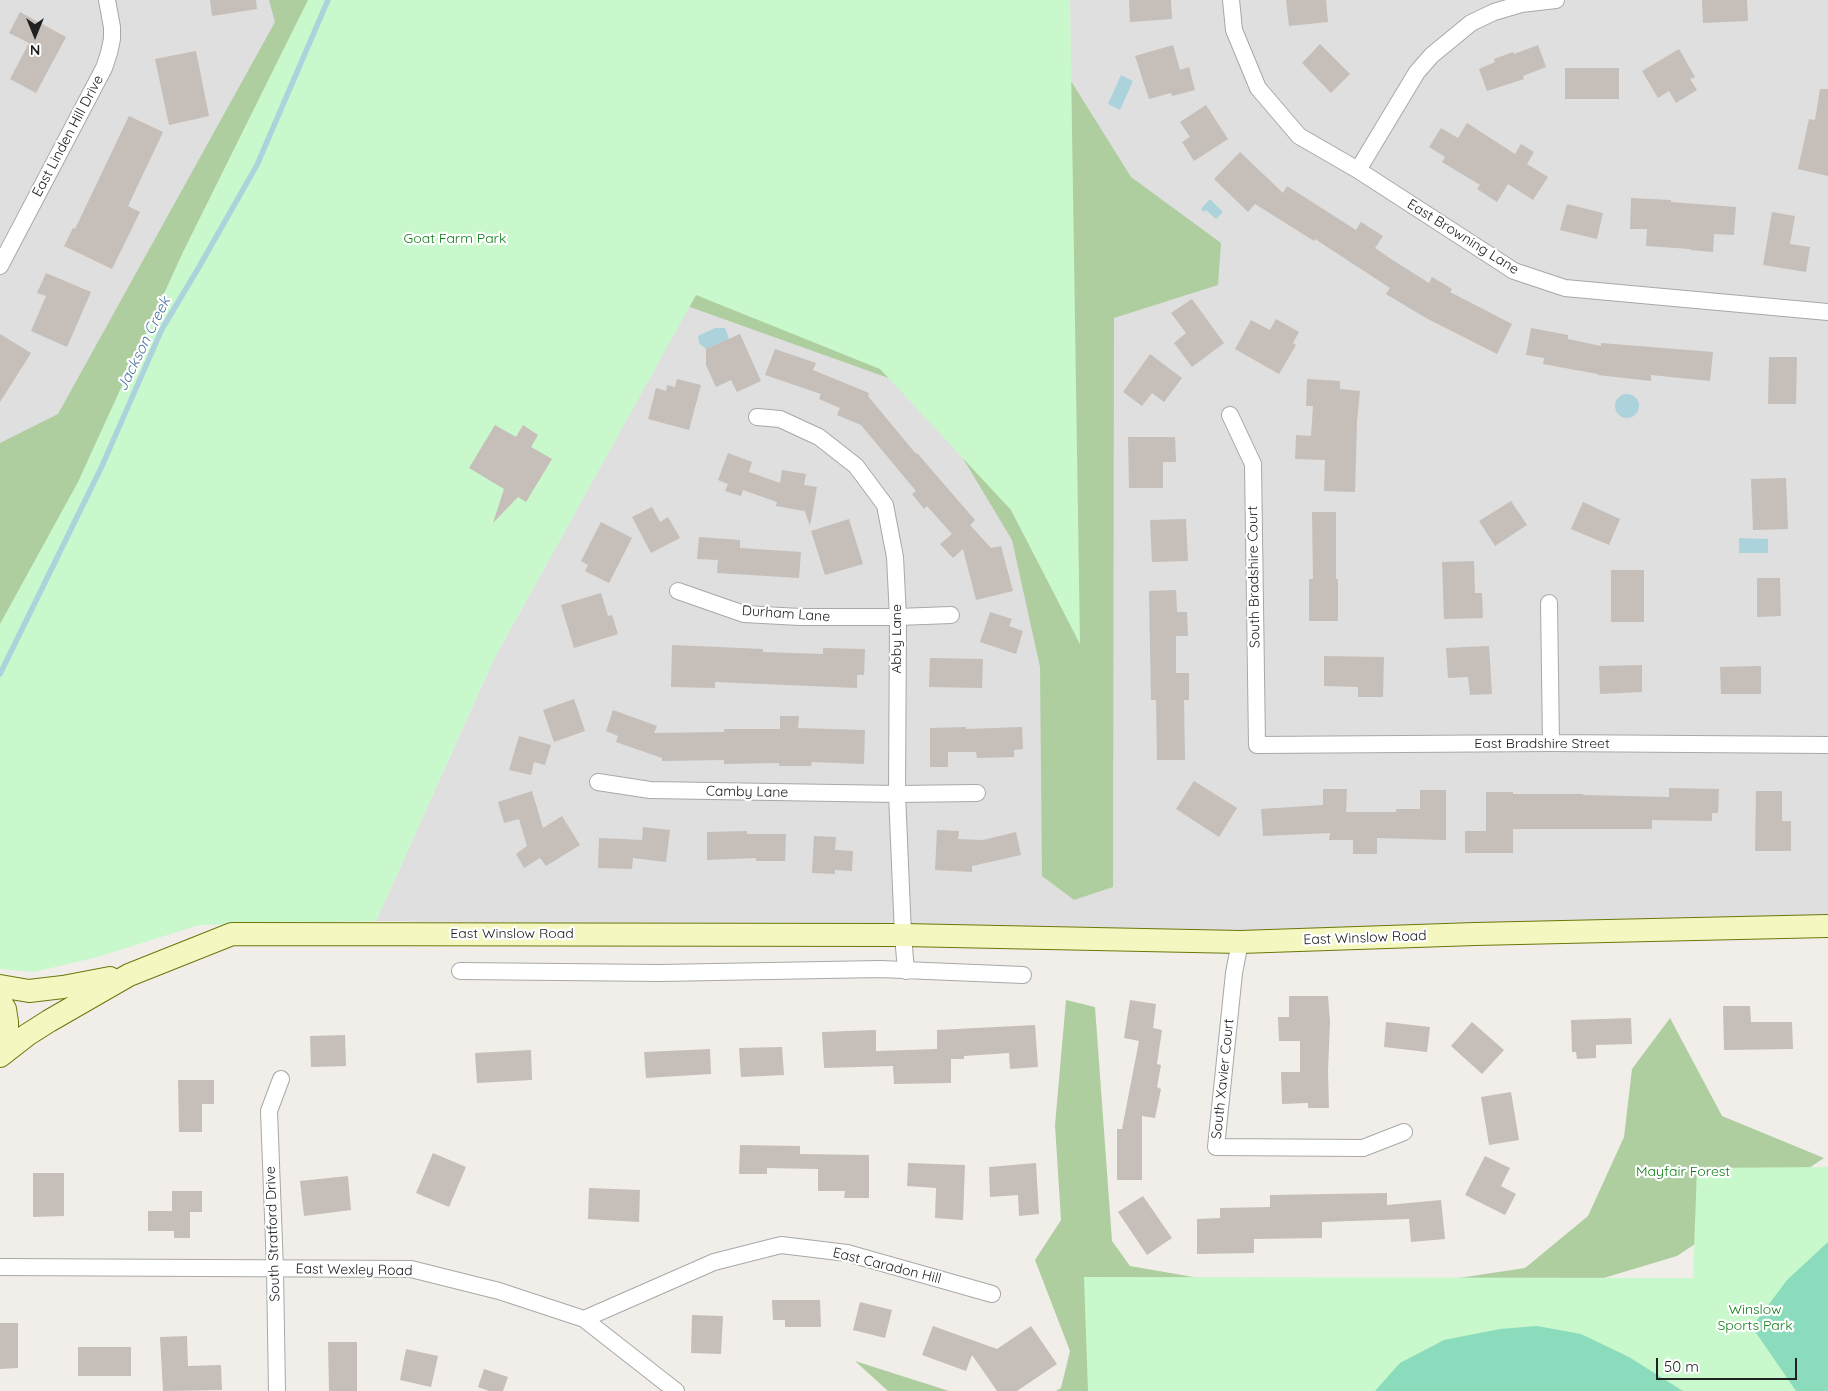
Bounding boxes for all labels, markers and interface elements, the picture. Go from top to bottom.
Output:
north arrow [10,10,60,60]
text: N [30,41,40,59]
street label: East Linden Hill Drive [29,72,107,200]
street label: East Browning Lane [1404,196,1522,278]
park label: Goat Farm Park [404,231,506,247]
water label: Jackson Creek [113,294,175,394]
street label: South Bradshire Court [1244,506,1264,648]
street label: Durham Lane [741,603,831,625]
street label: Abby Lane [889,604,905,674]
street label: East Bradshire Street [1474,736,1610,752]
street label: Camby Lane [706,783,788,801]
street label: East Winslow Road [450,926,574,942]
street label: East Winslow Road [1303,927,1427,949]
street label: South Xavier Court [1208,1018,1238,1140]
park label: Mayfair Forest [1636,1164,1730,1180]
street label: South Stratford Drive [262,1166,284,1302]
street label: East Caradon Hill [831,1244,943,1288]
street label: East Wexley Road [295,1261,413,1279]
park label: Winslow Sports Park [1717,1302,1793,1334]
scale bar [1658,1348,1799,1380]
text: 50 m [1664,1357,1699,1376]

